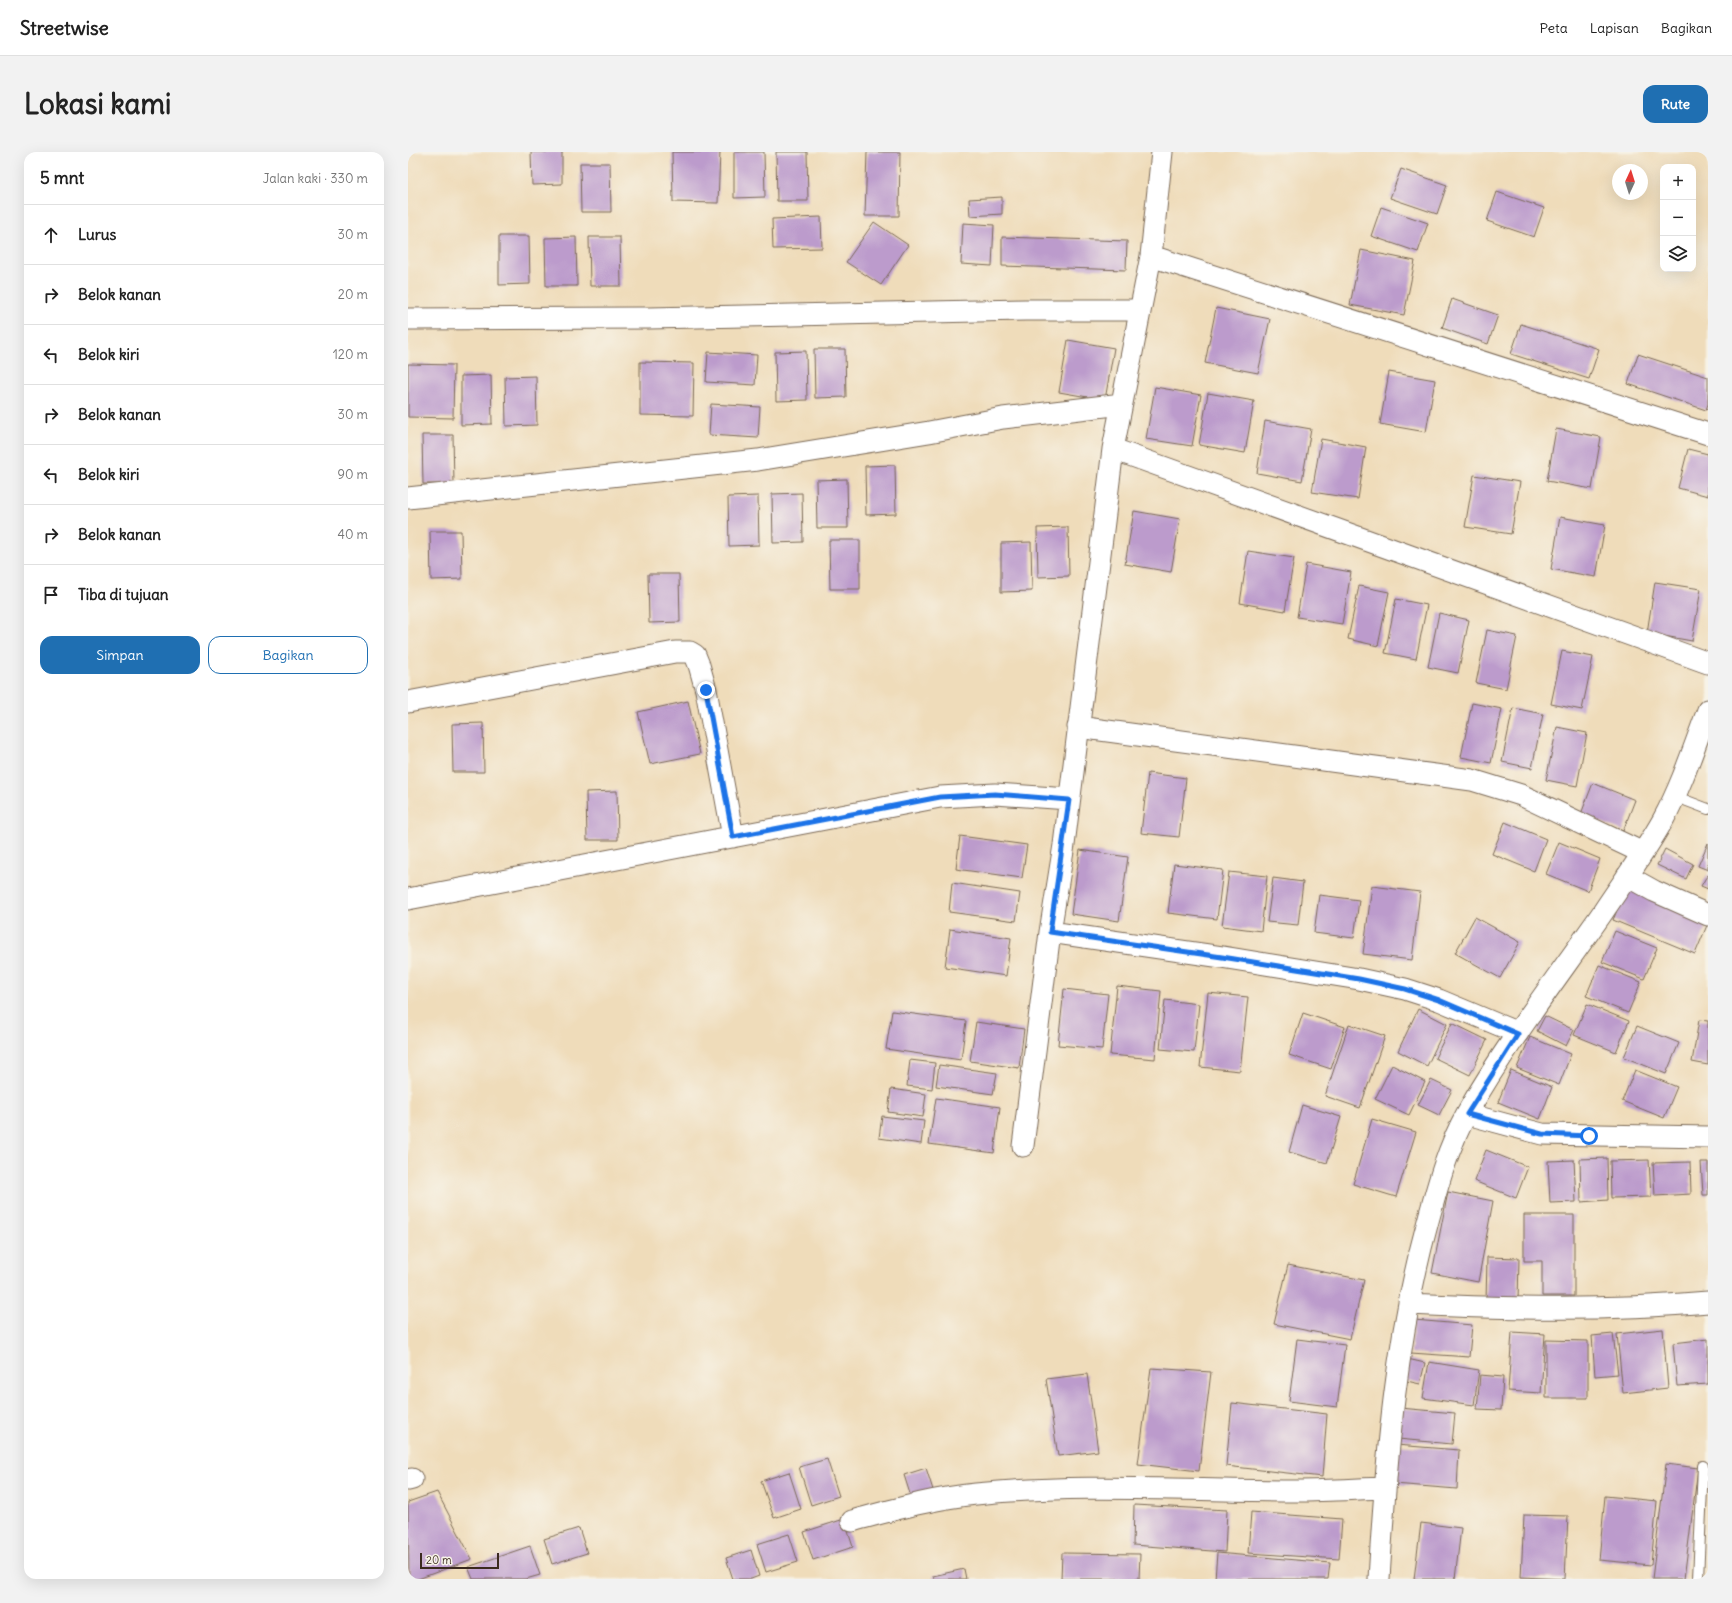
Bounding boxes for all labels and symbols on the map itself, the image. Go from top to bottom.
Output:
north arrow [1612,164,1648,200]
route end [697,681,715,699]
route start [1580,1127,1598,1145]
scale bar [420,1551,499,1570]

